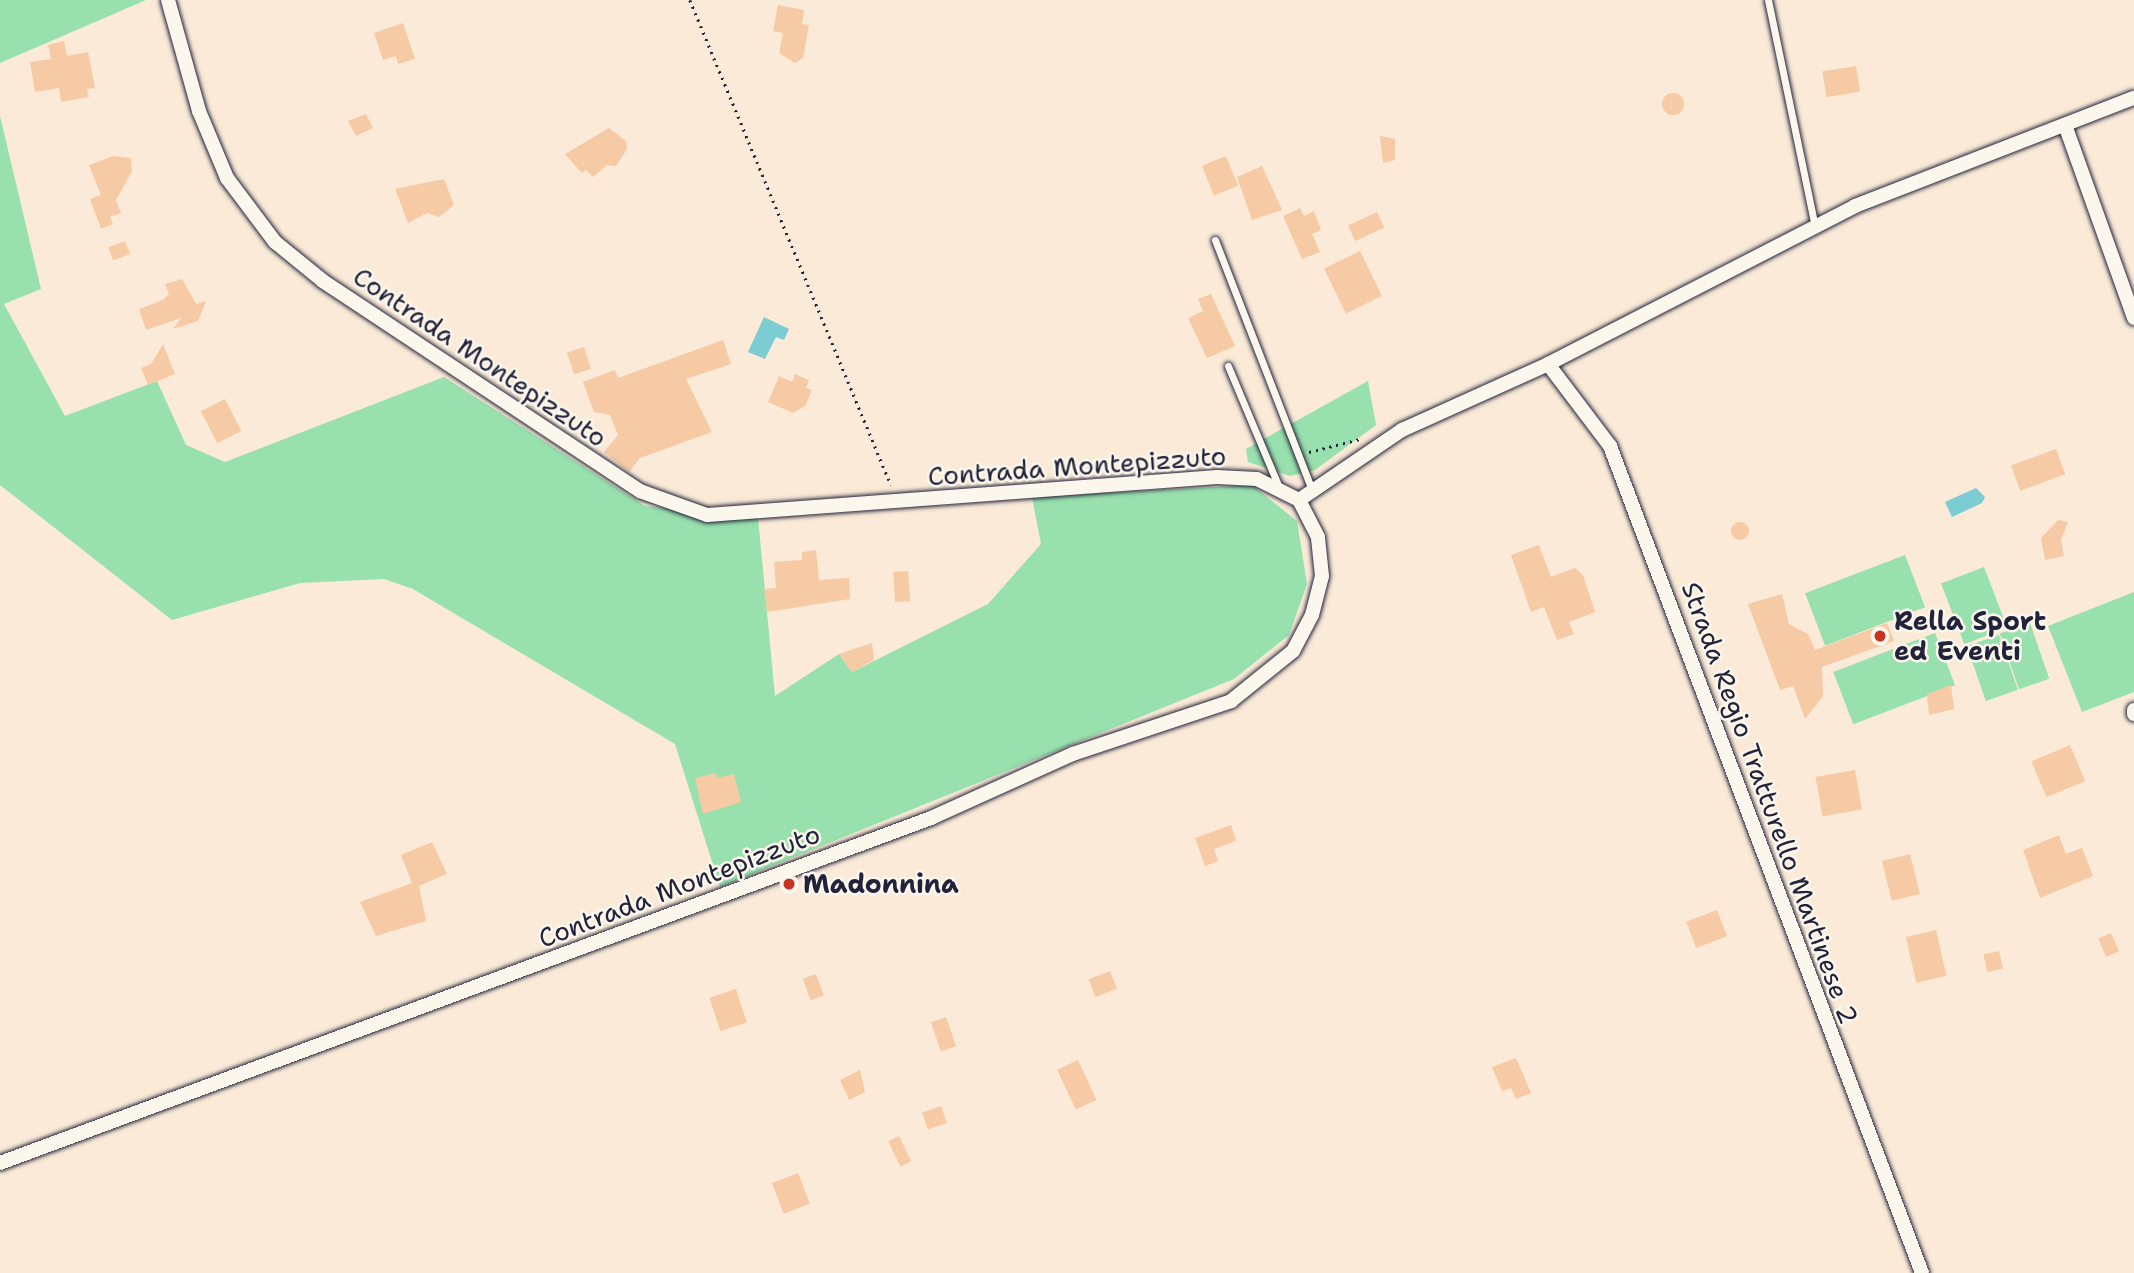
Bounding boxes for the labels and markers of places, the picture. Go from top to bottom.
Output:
place label: Rella Sport ed Eventi [1894,605,2046,666]
marker: Rella Sport ed Eventi [1872,628,1888,644]
place label: Madonnina [803,868,959,900]
marker: Madonnina [781,876,797,892]

